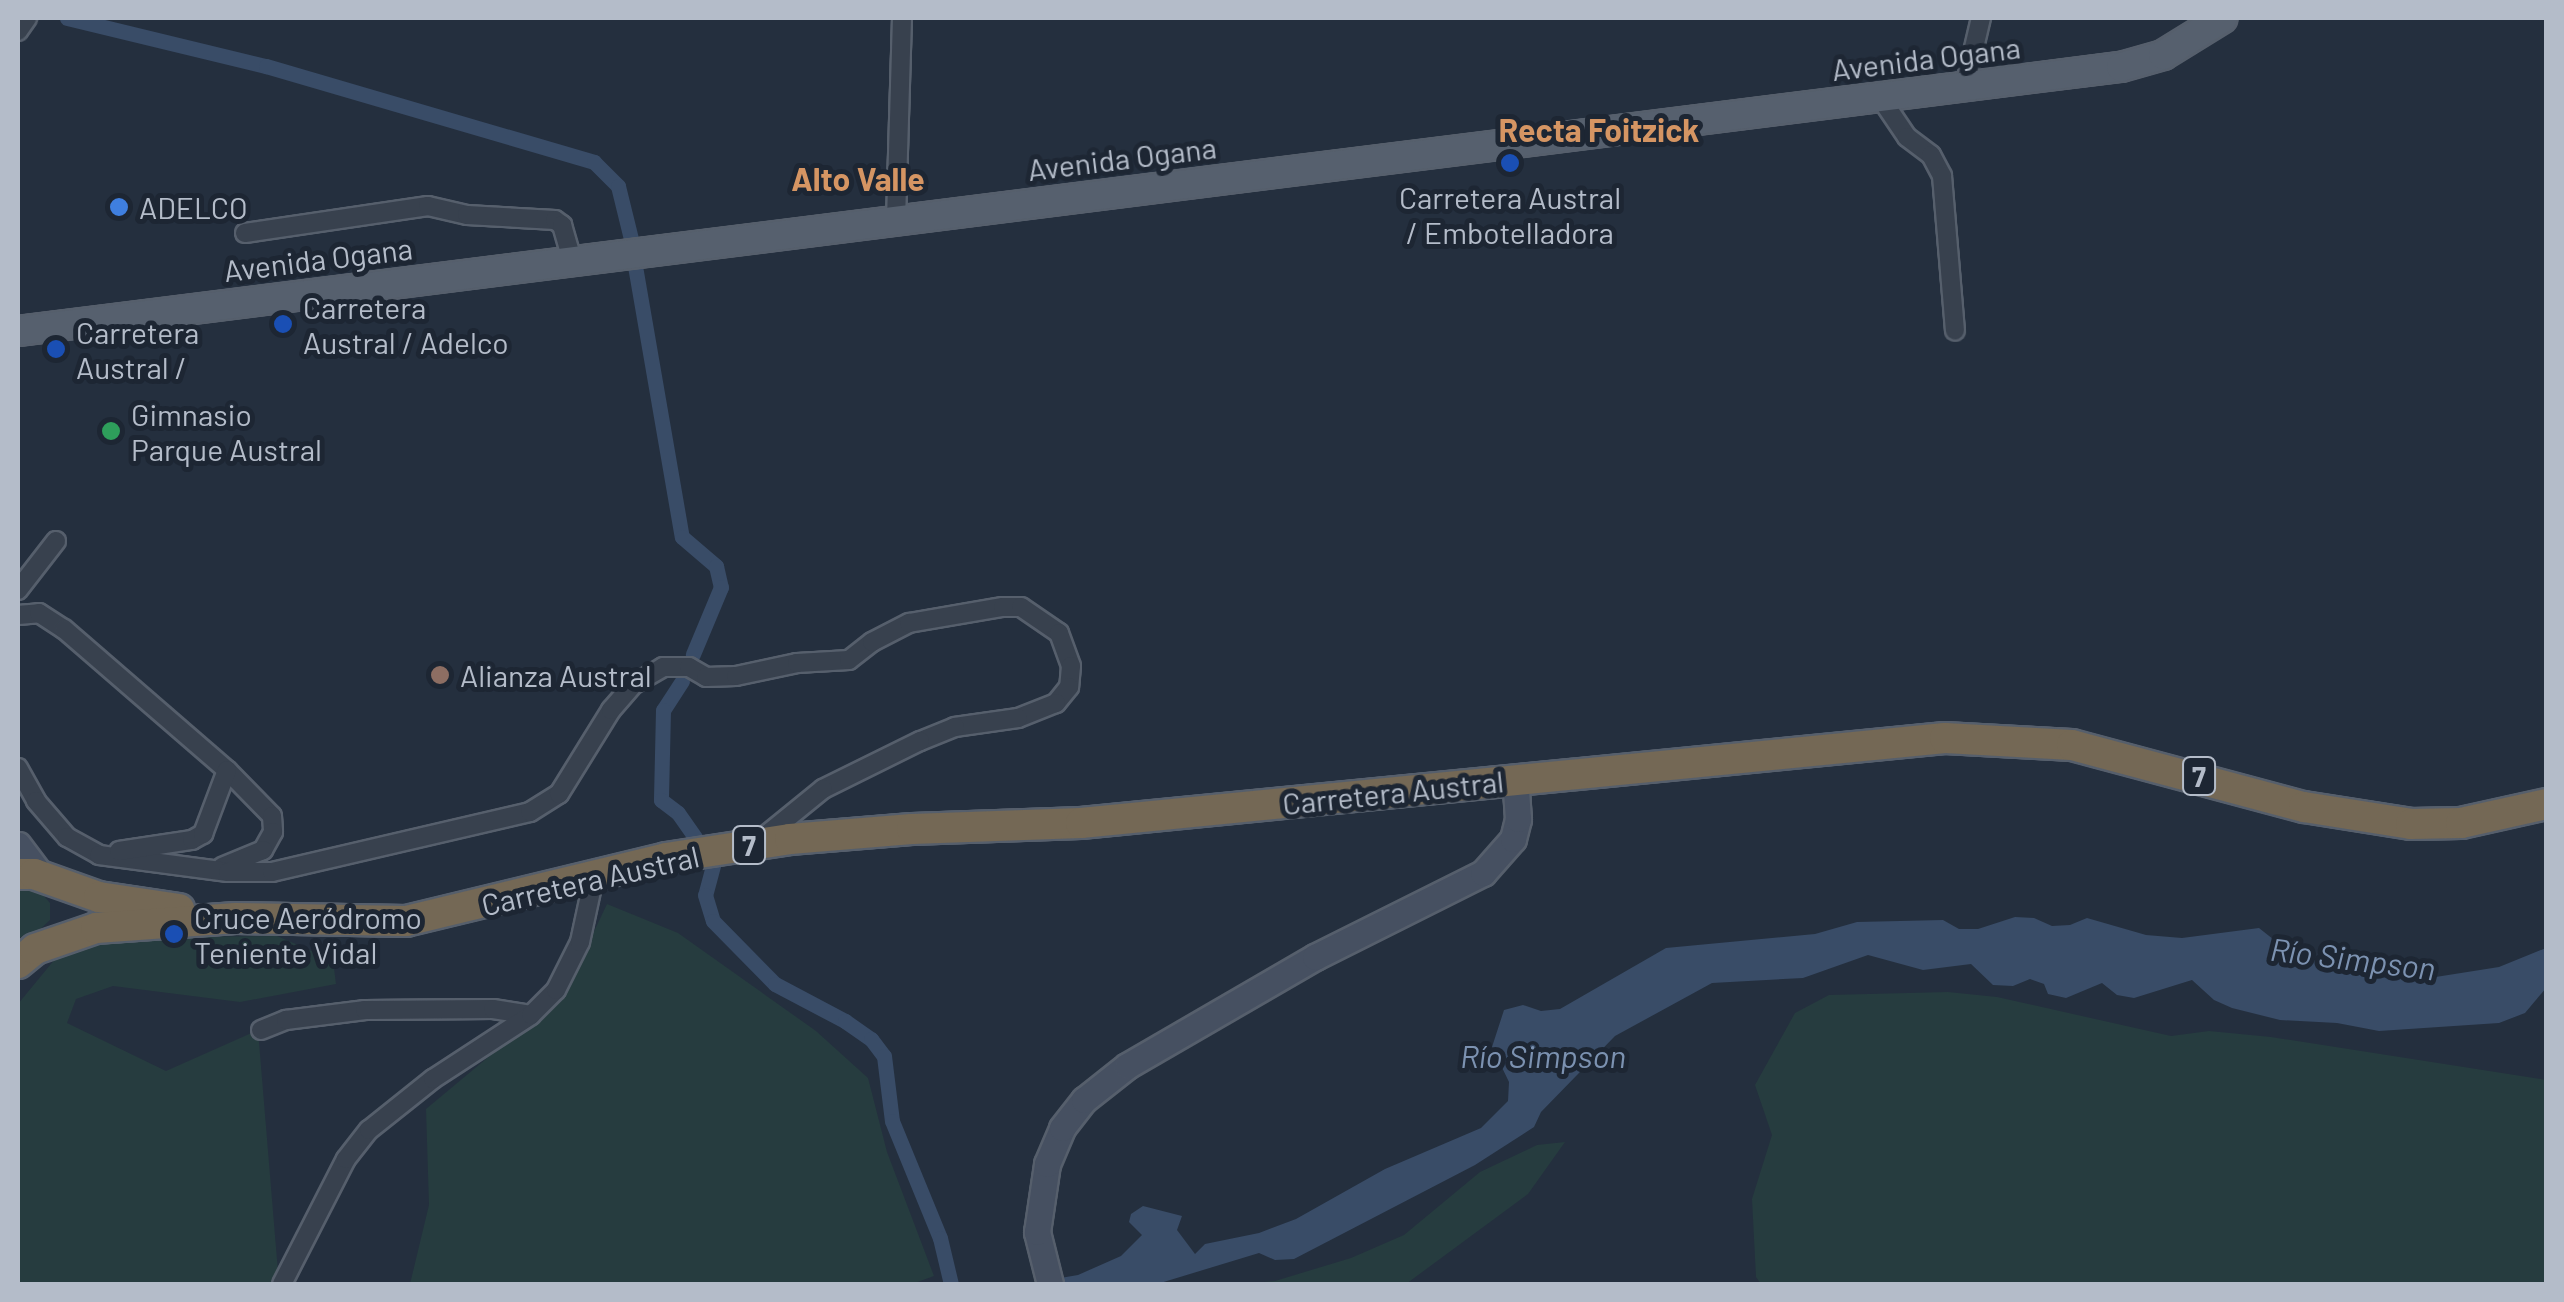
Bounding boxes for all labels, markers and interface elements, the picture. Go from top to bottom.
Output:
street label: Avenida Ogana [1830,29,2022,87]
district label: Recta Foitzick [1499,110,1699,148]
street label: Avenida Ogana [1026,129,1218,187]
marker: Carretera Austral / Embotelladora [1499,152,1521,174]
district label: Alto Valle [791,159,925,197]
place label: Carretera Austral / Embotelladora [1399,179,1621,250]
place label: ADELCO [139,189,248,225]
marker: ADELCO [108,196,130,218]
street label: Avenida Ogana [222,230,414,288]
place label: Carretera Austral / Adelco [303,289,509,360]
marker: Carretera Austral / Adelco [272,313,294,335]
place label: Carretera Austral / [76,314,199,384]
marker: Carretera Austral / [45,338,67,360]
place label: Gimnasio Parque Austral [131,396,322,466]
marker: Gimnasio Parque Austral [100,420,122,442]
place label: Alianza Austral [460,657,652,693]
marker: Alianza Austral [429,664,451,686]
road number: 7 [2182,753,2216,799]
street label: Carretera Austral [1281,762,1505,822]
road number: 7 [732,822,766,868]
street label: Carretera Austral [478,837,702,923]
place label: Cruce Aeródromo Teniente Vidal [194,899,422,970]
marker: Cruce Aeródromo Teniente Vidal [163,923,185,945]
water label: Río Simpson [2268,929,2438,987]
water label: Río Simpson [1460,1036,1626,1074]

